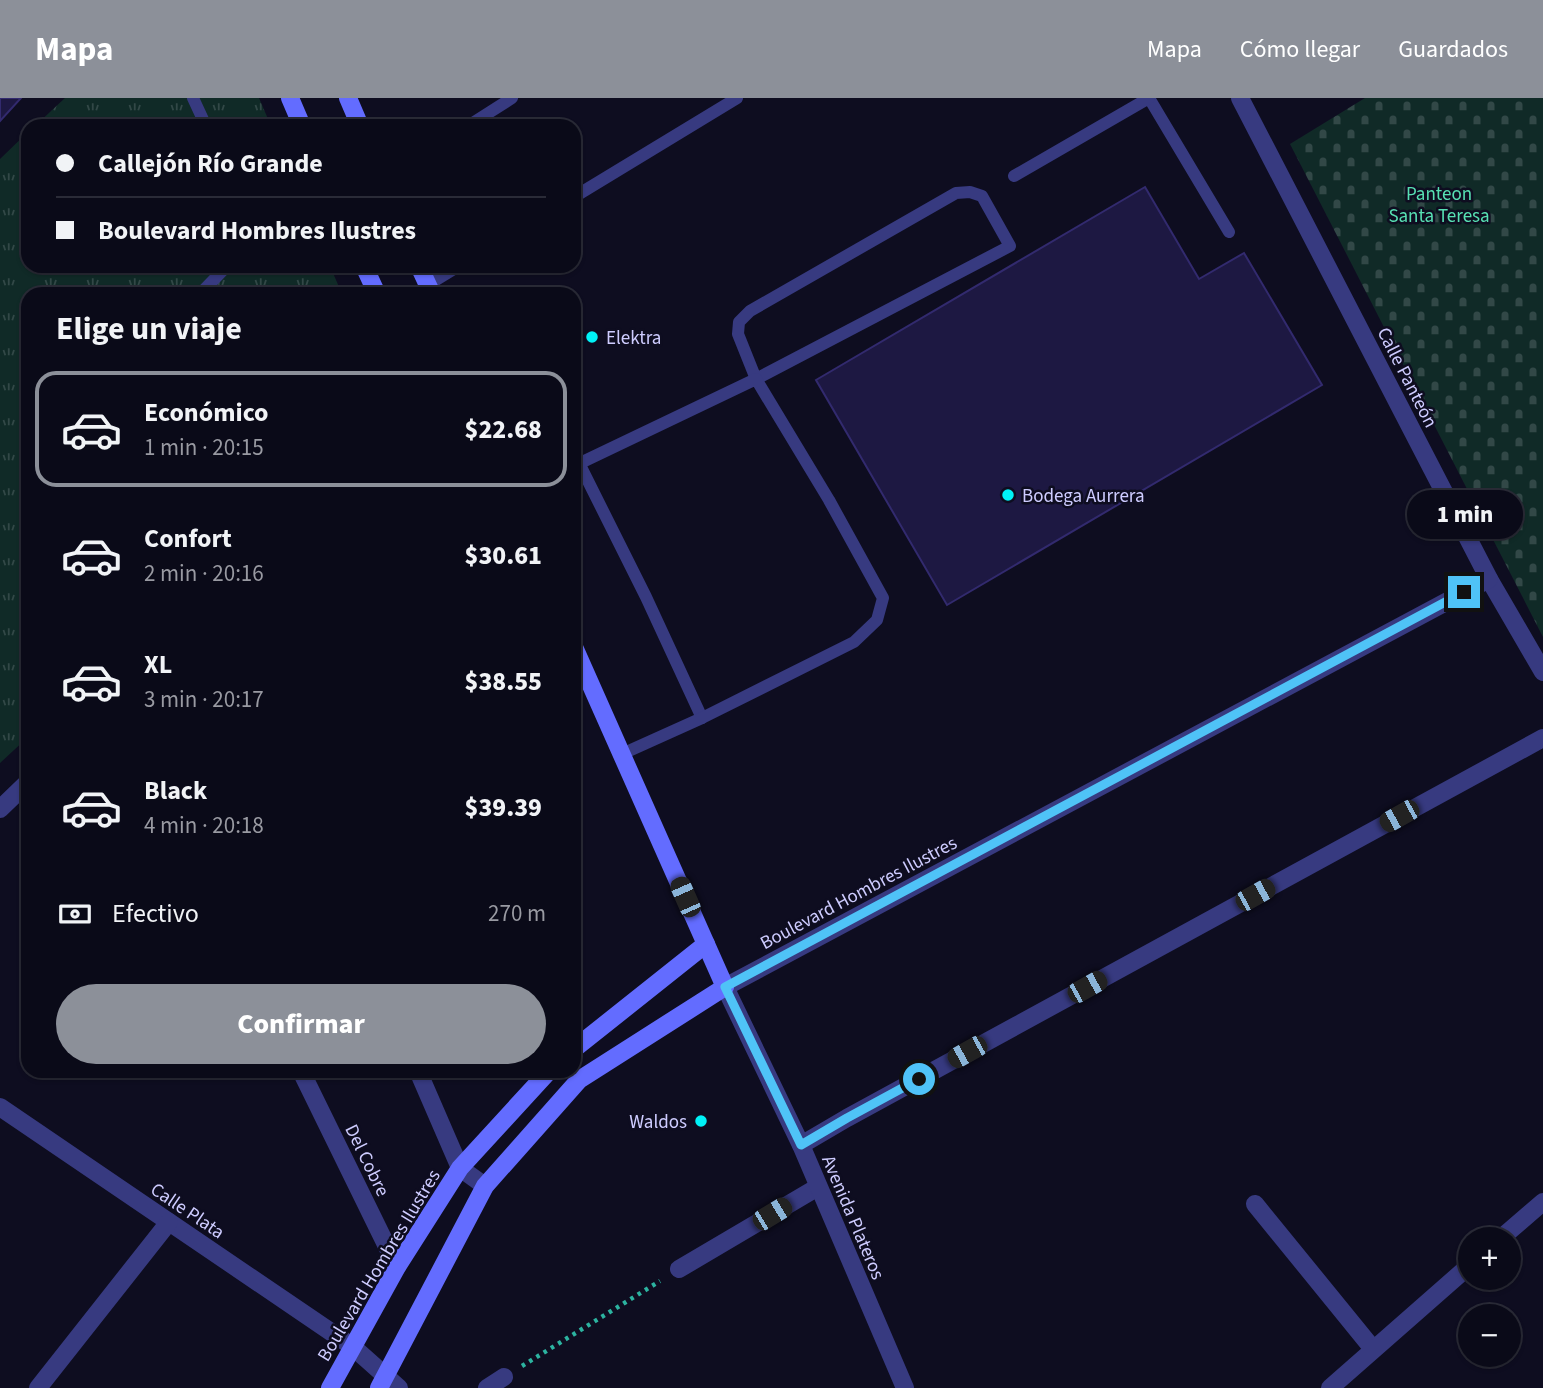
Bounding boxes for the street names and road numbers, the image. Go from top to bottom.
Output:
street label: Calle Panteón [1370,323,1444,433]
street label: Boulevard Hombres Ilustres [755,830,962,957]
street label: Del Cobre [338,1120,396,1201]
street label: Avenida Plateros [814,1151,891,1284]
street label: Boulevard Hombres Ilustres [311,1165,447,1367]
street label: Calle Plata [145,1177,229,1246]

